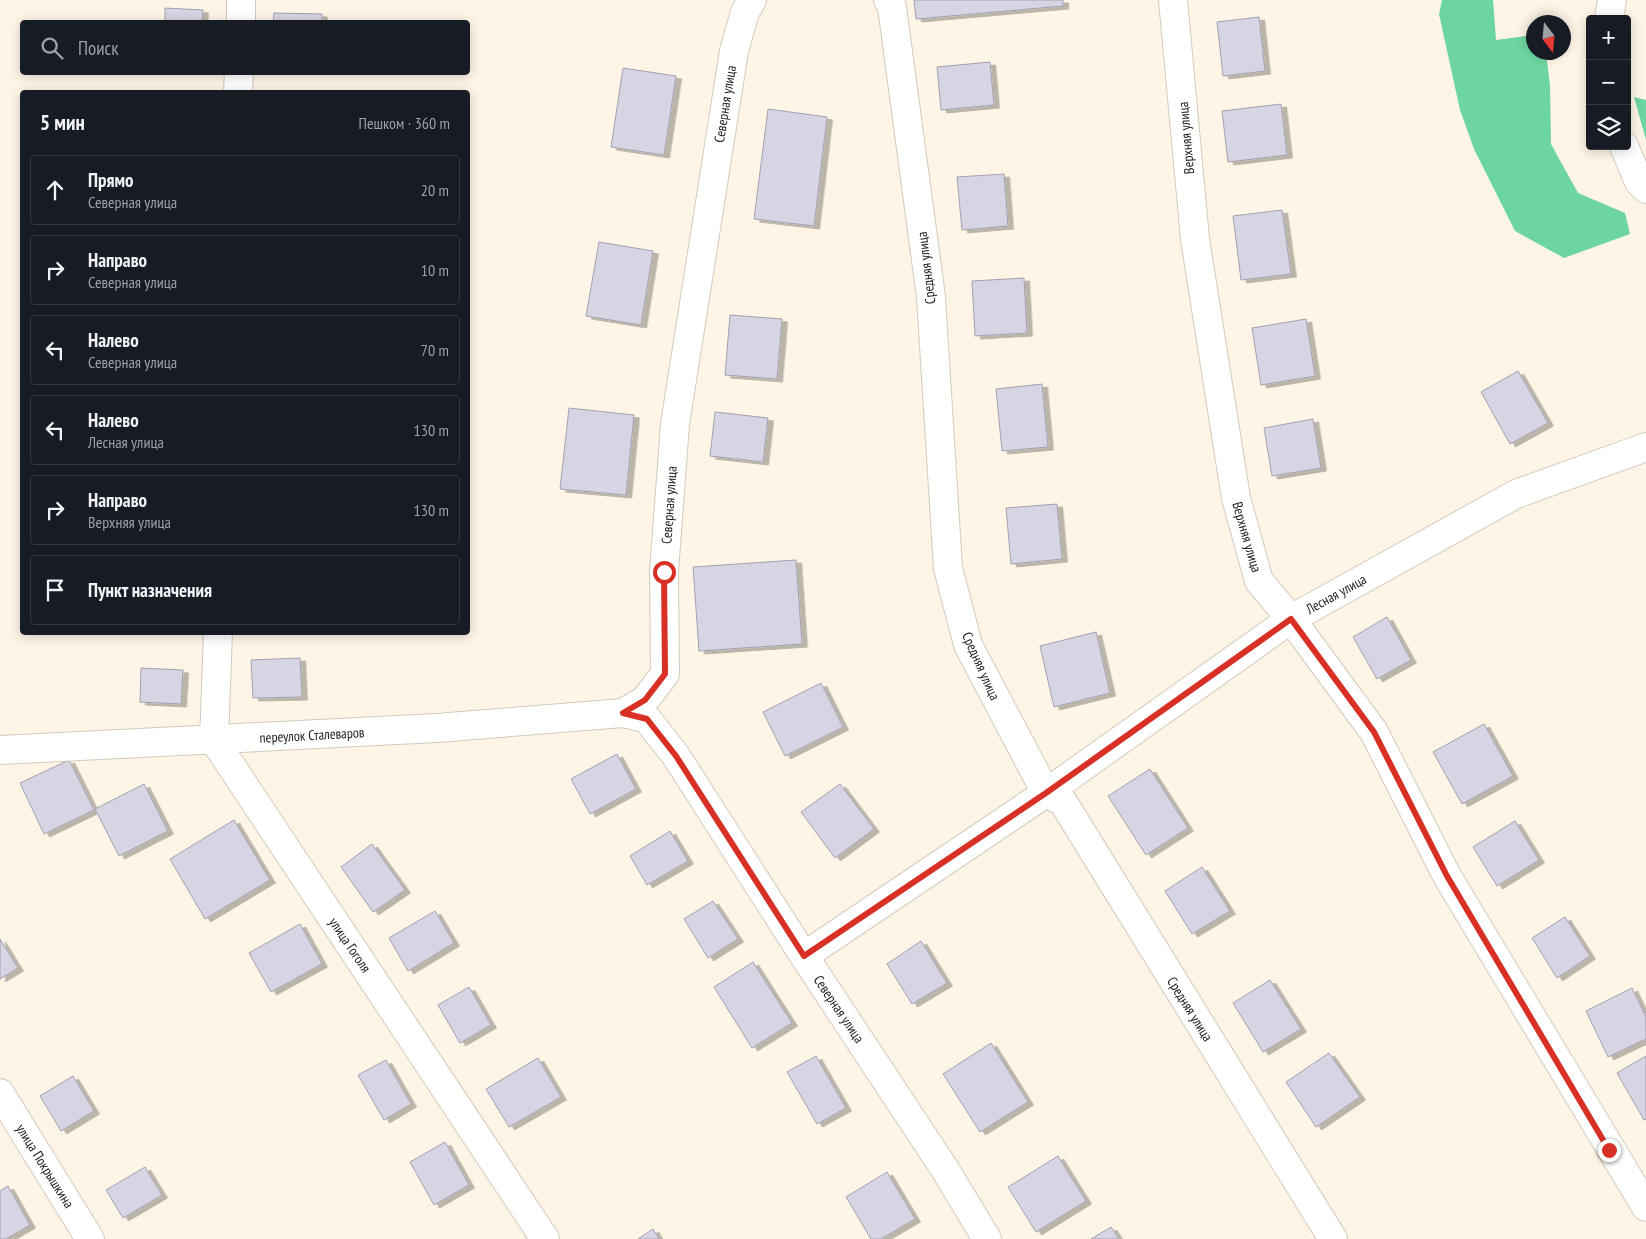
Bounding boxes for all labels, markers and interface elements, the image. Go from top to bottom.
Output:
north arrow [1526,15,1571,60]
map controls [1586,15,1631,150]
button: + [1586,15,1631,60]
search box [20,20,470,75]
icon: search [38,34,66,62]
text: Поиск [78,36,119,60]
button: − [1586,60,1631,105]
street label: Северная улица [710,64,740,144]
street label: Верхняя улица [1174,101,1198,175]
button: layers [1586,105,1631,150]
text: 5 мин [40,109,85,136]
text: Пешком · 360 m [359,113,450,133]
text: Прямо [88,168,133,192]
icon: ahead [41,176,69,204]
text: 20 m [421,180,449,200]
text: Северная улица [88,192,177,212]
street label: Средняя улица [913,231,939,305]
text: Направо [88,248,147,272]
icon: right [41,256,69,284]
text: 10 m [421,260,449,280]
text: Северная улица [88,272,177,292]
text: Налево [88,328,139,352]
icon: left [41,336,69,364]
text: 70 m [421,340,449,360]
text: Северная улица [88,352,177,372]
text: Налево [88,408,139,432]
icon: left [41,416,69,444]
text: 130 m [414,420,449,440]
text: Лесная улица [88,432,164,452]
street label: Северная улица [657,465,681,545]
text: Направо [88,488,147,512]
icon: right [41,496,69,524]
text: 130 m [414,500,449,520]
street label: Верхняя улица [1228,500,1266,574]
text: Верхняя улица [88,512,171,532]
route start [653,561,676,584]
street label: Лесная улица [1302,570,1369,618]
icon: arrive [41,576,69,604]
text: Пункт назначения [88,578,212,602]
street label: Средняя улица [958,629,1004,703]
street label: переулок Сталеваров [259,723,365,747]
street label: улица Гоголя [325,914,375,976]
street label: Северная улица [810,972,868,1046]
street label: Средняя улица [1163,973,1217,1045]
street label: улица Покрышкина [12,1121,78,1211]
route end [1598,1139,1621,1162]

